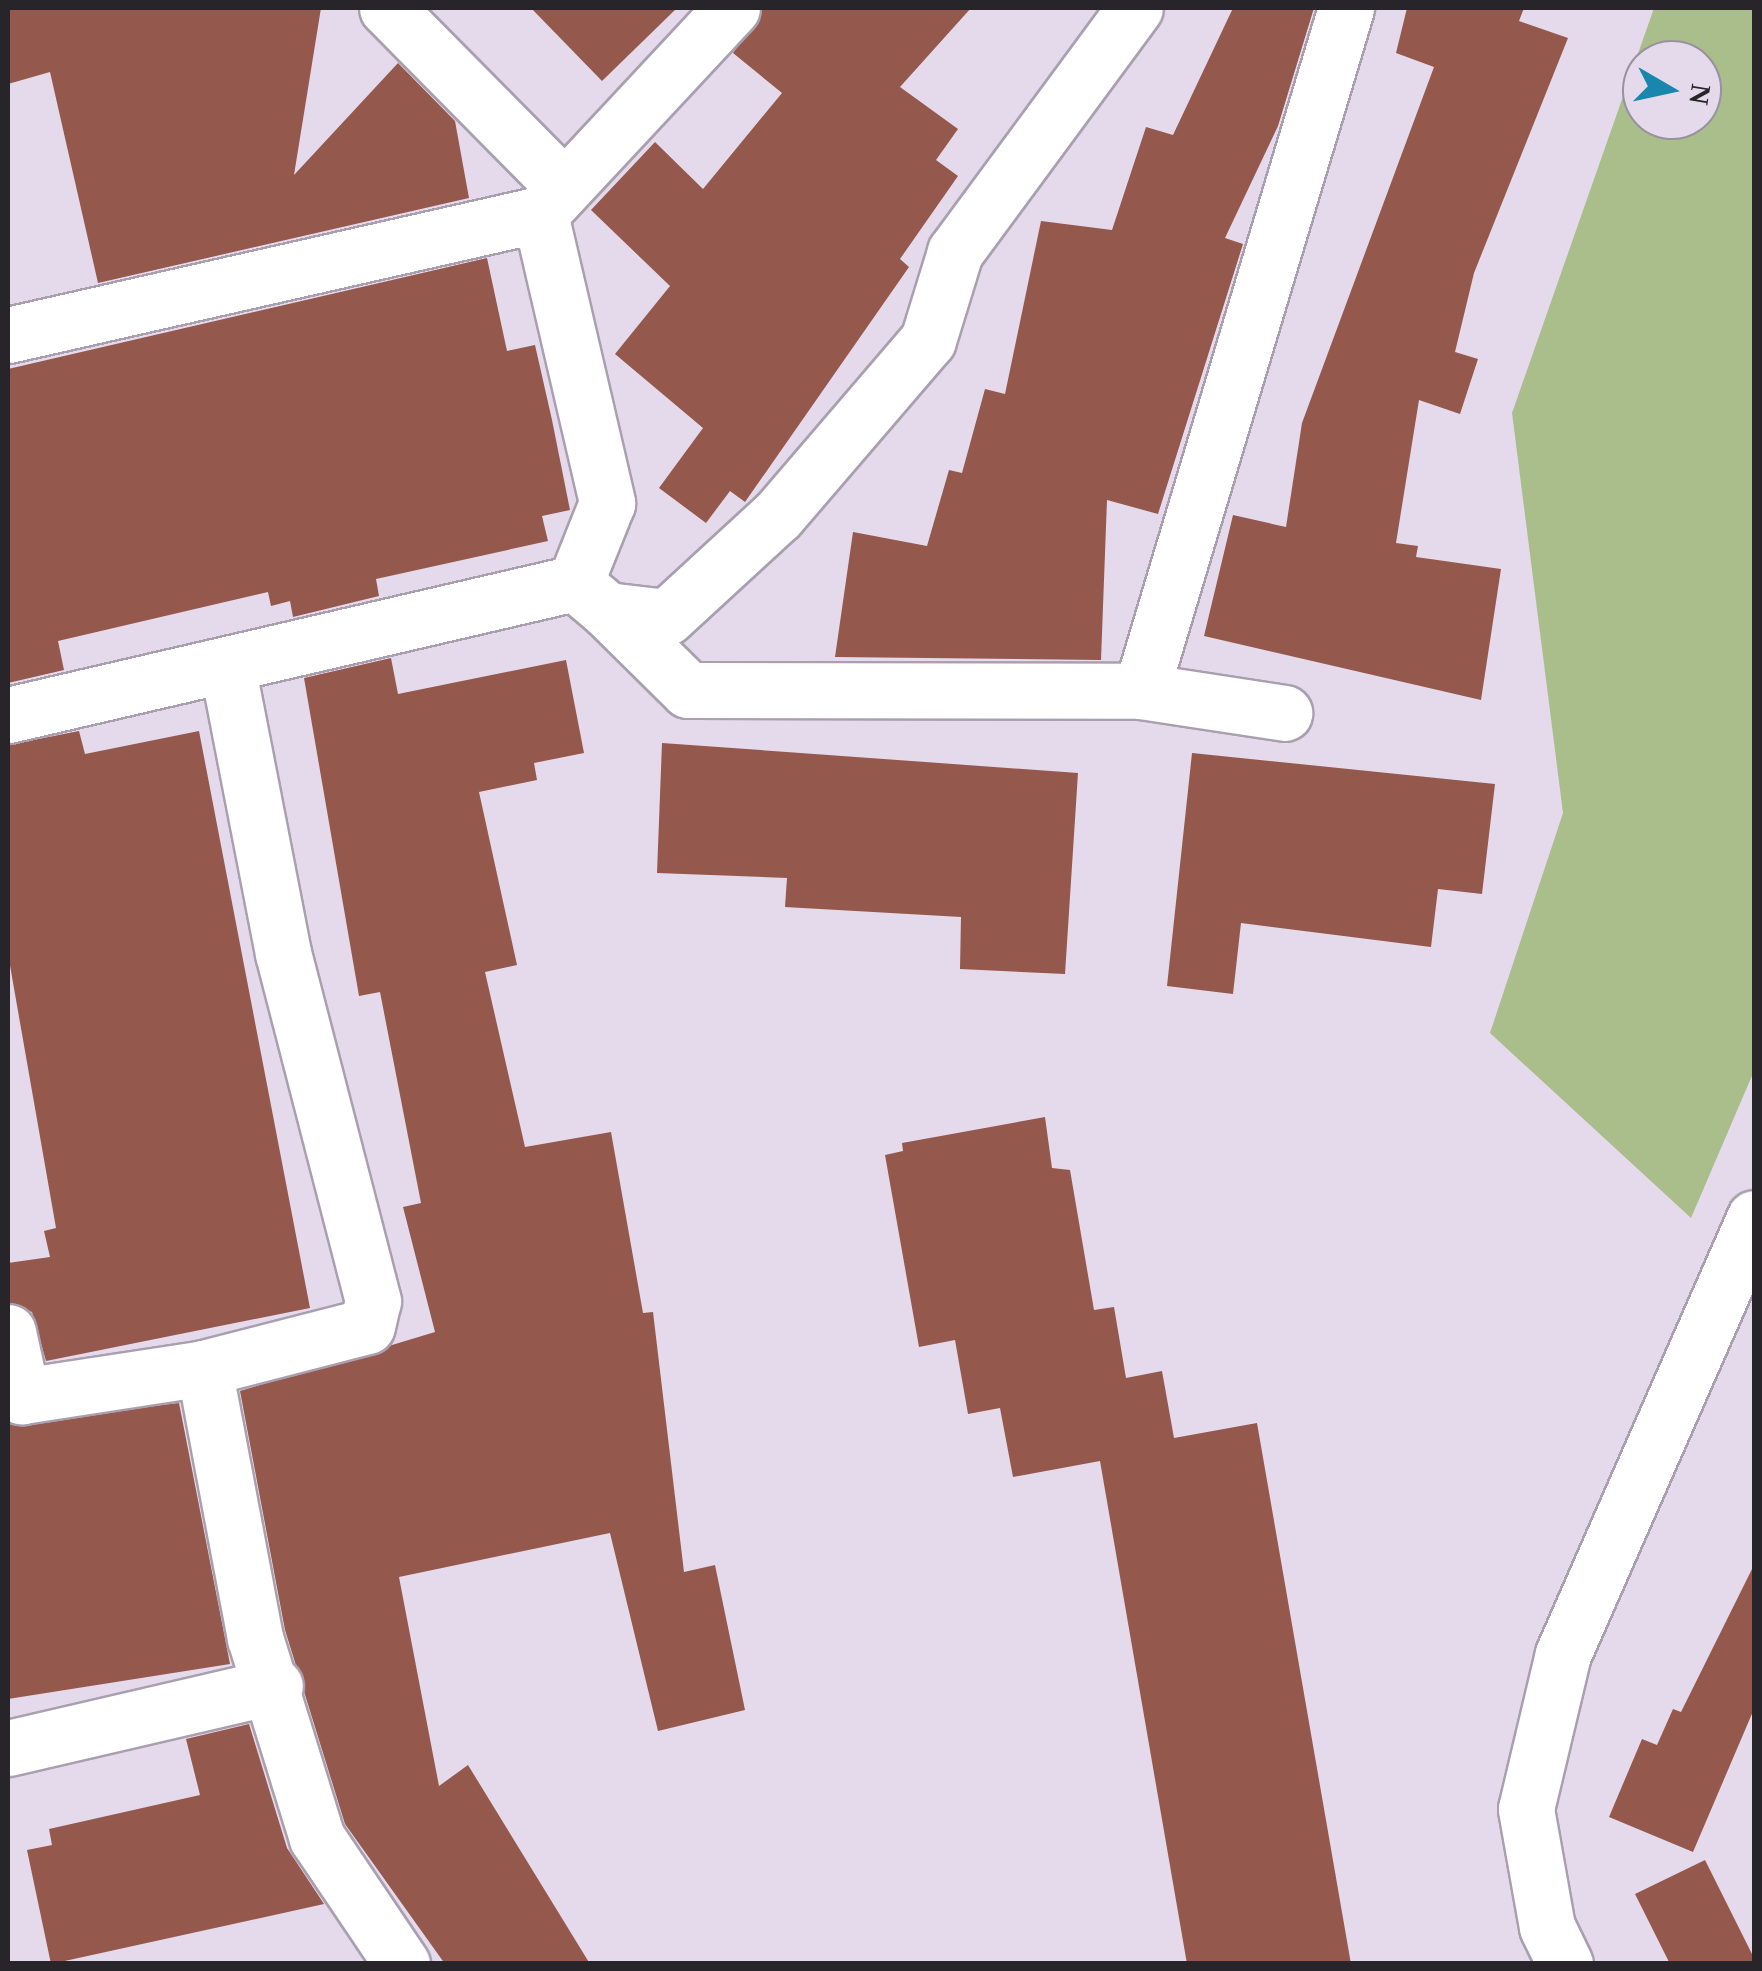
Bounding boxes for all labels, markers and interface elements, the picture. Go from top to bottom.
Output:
north arrow [1622,40,1722,140]
text: N [1683,82,1717,107]

